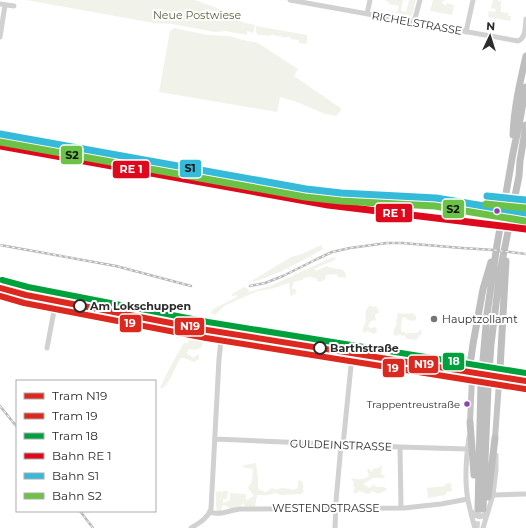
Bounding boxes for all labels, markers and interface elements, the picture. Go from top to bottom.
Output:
park label: Neue Postwiese [153,8,241,22]
street label: RICHELSTRASSE [371,8,463,38]
north arrow [470,16,510,56]
text: N [486,19,496,33]
line badge: S2 [60,145,83,165]
text: S2 [65,148,79,162]
line badge: S1 [179,159,202,178]
line badge: RE 1 [112,160,150,179]
text: S1 [184,161,196,175]
text: RE 1 [120,162,142,176]
line badge: S2 [442,199,465,219]
text: S2 [446,202,460,216]
line badge: RE 1 [375,203,413,223]
text: RE 1 [383,206,405,220]
unlabelled marker [492,206,502,216]
marker: Am Lokschuppen [73,299,87,313]
place label: Am Lokschuppen [89,299,191,313]
place label: Hauptzollamt [442,312,518,326]
line badge: 19 [119,314,142,333]
marker: Hauptzollamt [429,314,439,324]
text: 19 [124,316,136,330]
line badge: N19 [174,317,205,336]
text: N19 [180,319,200,333]
marker: Barthstraße [313,341,327,355]
place label: Barthstraße [330,341,399,355]
line badge: 18 [442,352,465,371]
text: 18 [448,354,460,368]
line badge: N19 [408,355,439,374]
text: N19 [414,357,434,371]
line badge: 19 [382,358,405,378]
text: 19 [387,361,399,375]
legend [16,380,156,512]
text: Tram N19 [52,388,107,403]
place label: Trappentreustraße [367,398,460,411]
marker: Trappentreustraße [462,399,472,409]
text: Tram 19 [52,408,98,423]
text: Tram 18 [52,428,98,443]
street label: GULDEINSTRASSE [290,436,392,454]
text: Bahn RE 1 [52,448,112,463]
text: Bahn S1 [52,468,99,483]
text: Bahn S2 [52,488,102,503]
street label: WESTENDSTRASSE [272,501,380,515]

